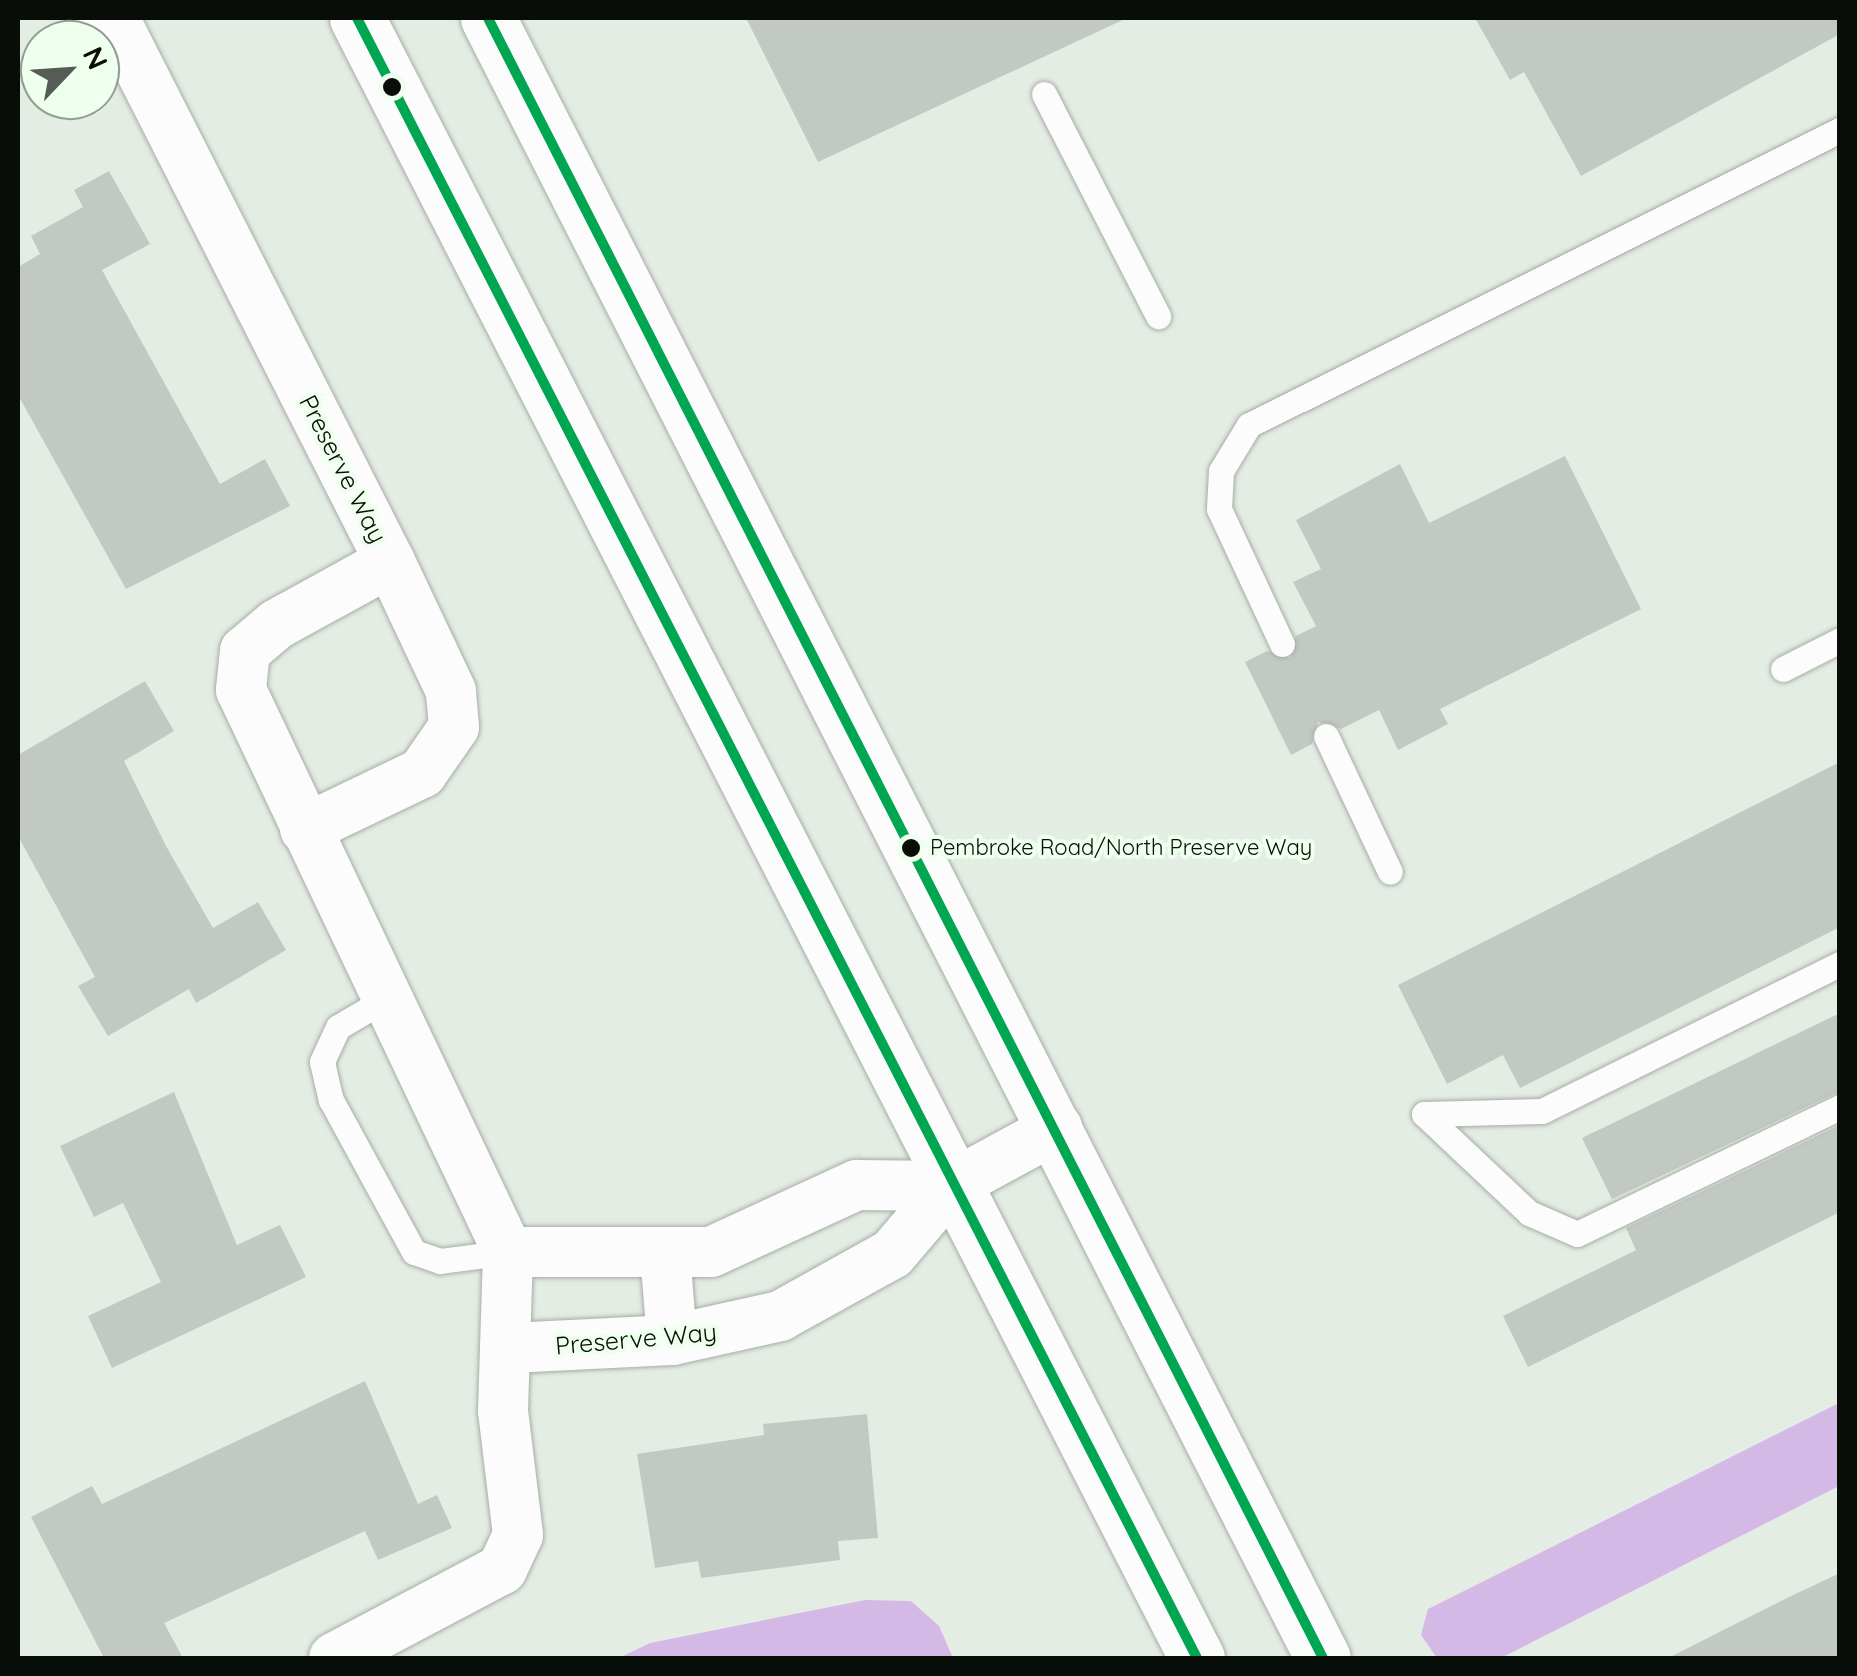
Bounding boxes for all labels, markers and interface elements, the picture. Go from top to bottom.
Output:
north arrow [20,20,120,120]
text: N [76,41,116,75]
unlabelled marker [382,77,402,97]
street label: Preserve Way [293,390,393,548]
place label: Pembroke Road/North Preserve Way [930,835,1312,861]
marker: Pembroke Road/North Preserve Way [901,838,921,858]
street label: Preserve Way [554,1317,718,1361]

